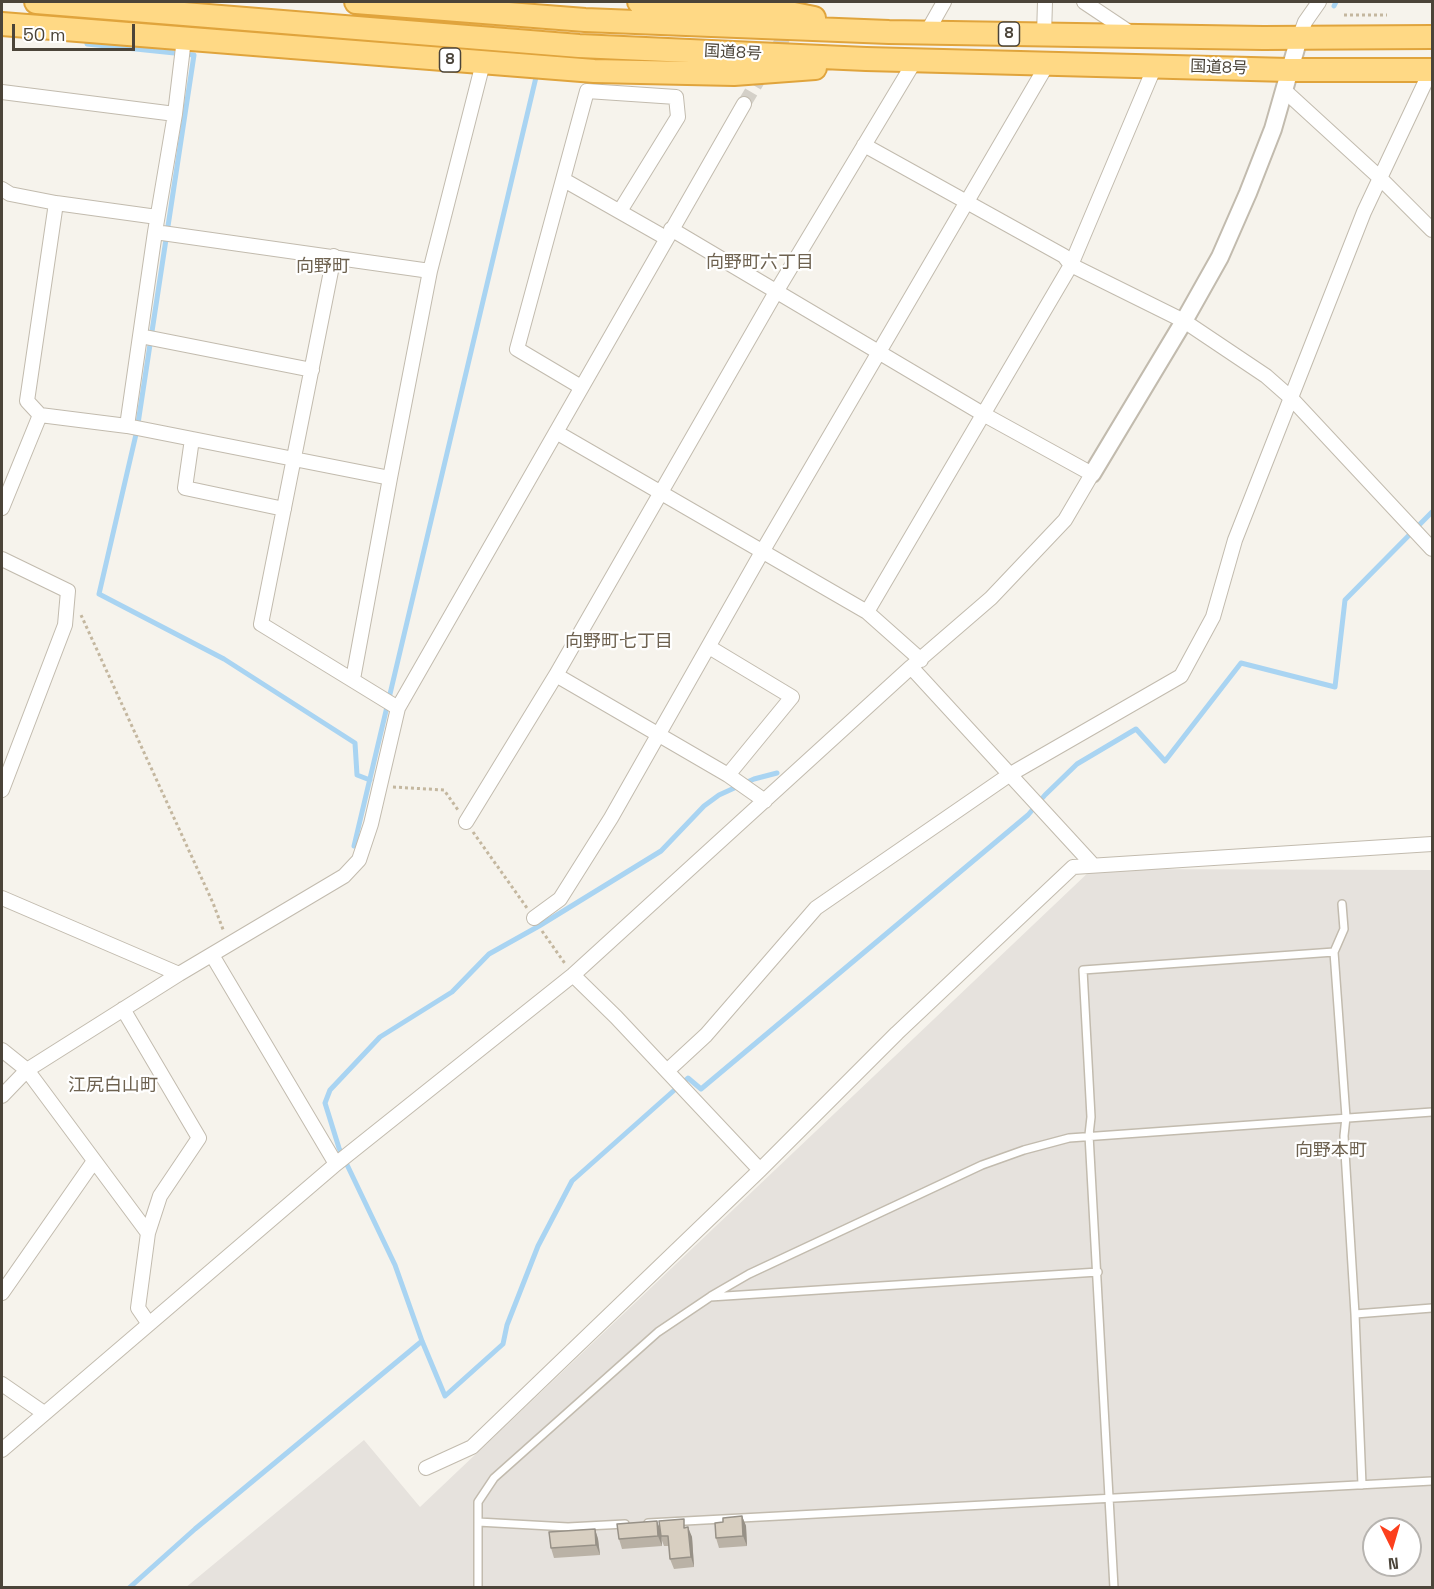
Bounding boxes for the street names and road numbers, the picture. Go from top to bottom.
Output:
road number: 8 [998,22,1020,46]
street label: 国道8号 [704,42,762,64]
road number: 8 [440,48,460,72]
street label: 国道8号 [1190,57,1248,79]

